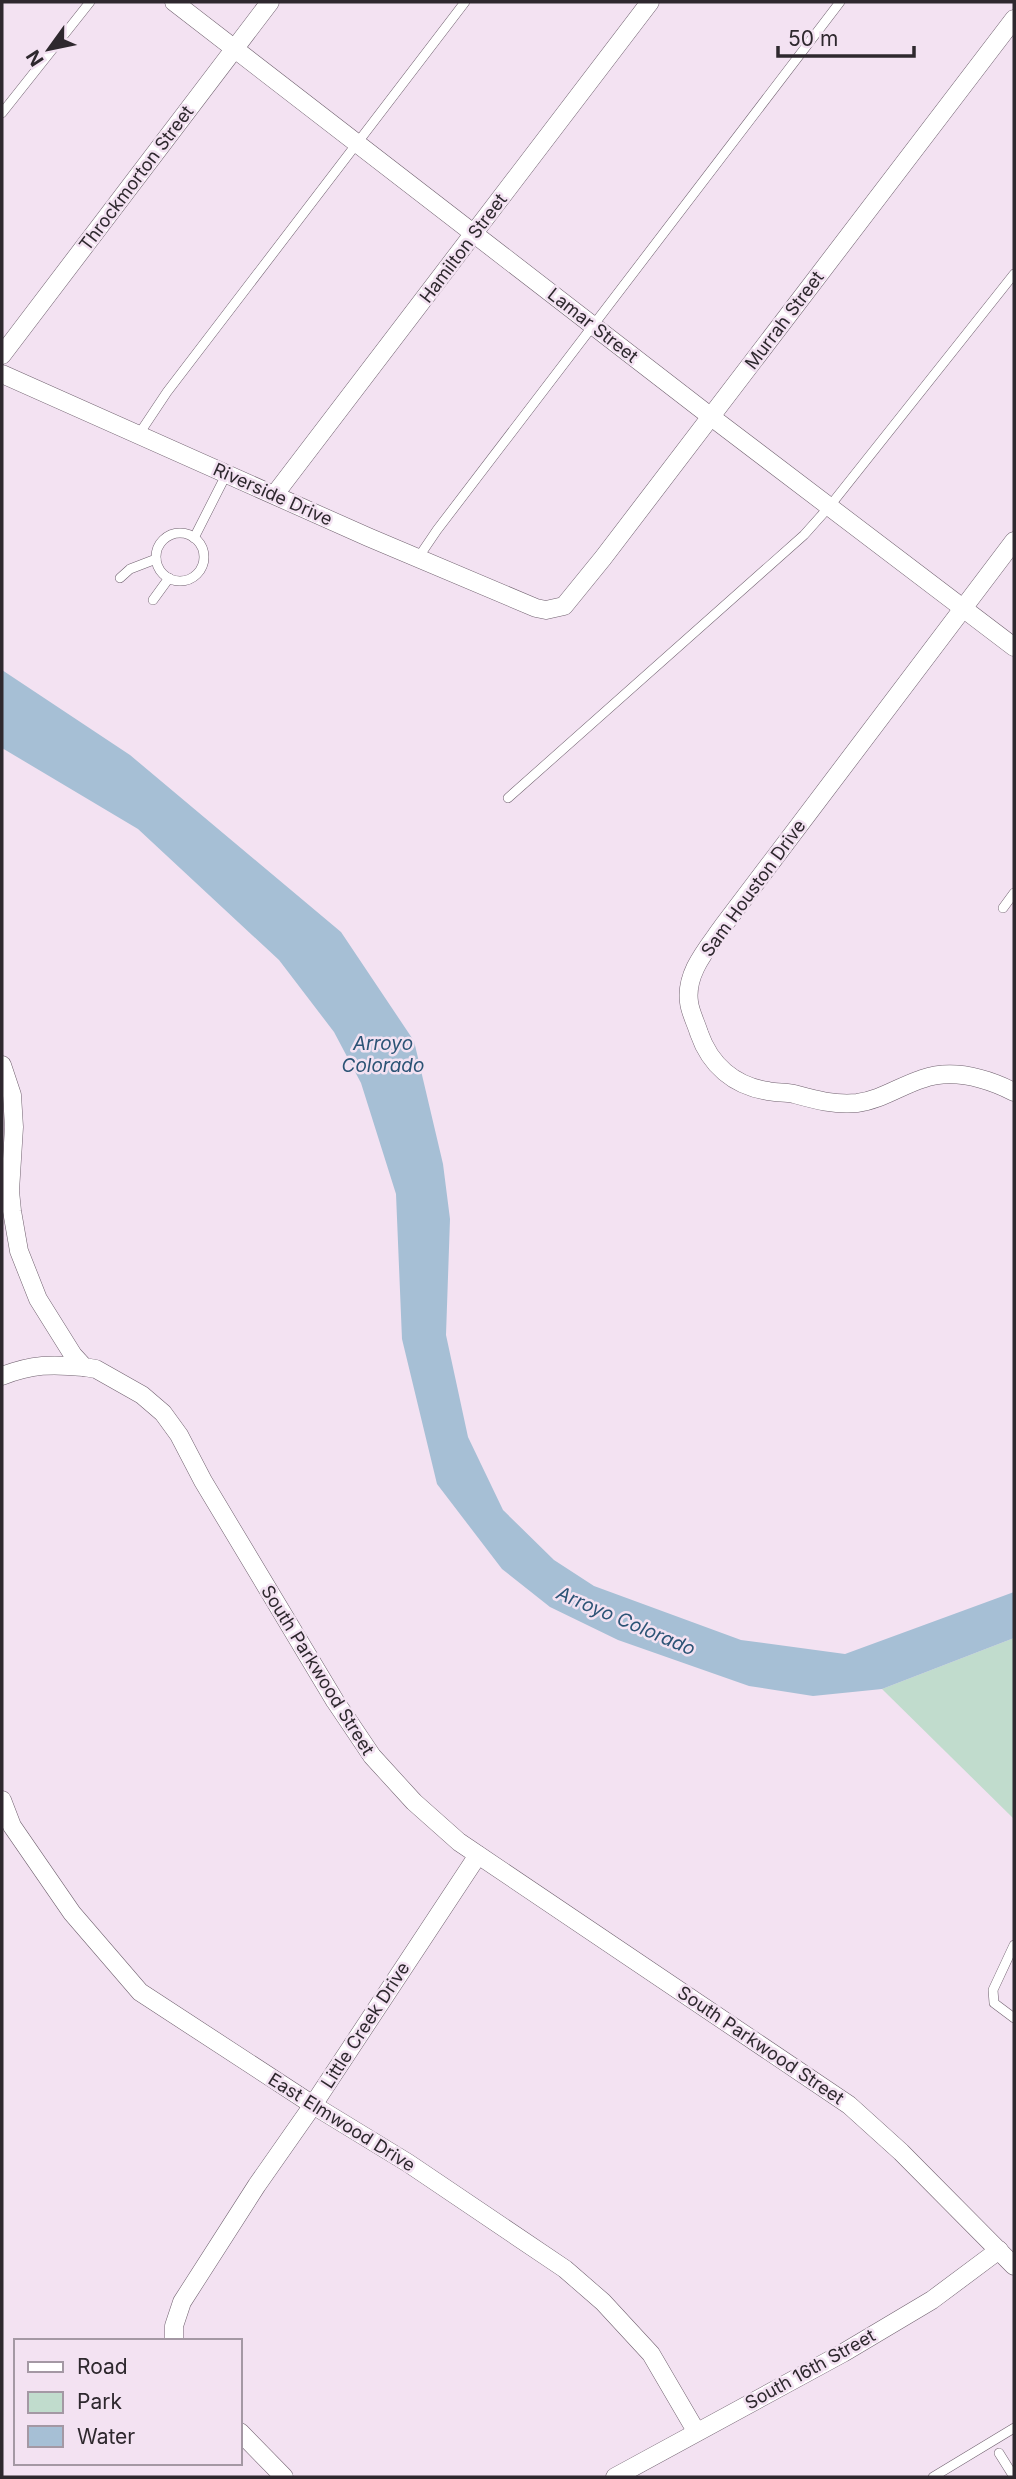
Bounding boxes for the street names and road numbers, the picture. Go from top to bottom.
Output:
street label: Throckmorton Street [75,101,198,255]
street label: Hamilton Street [415,189,511,307]
street label: Murrah Street [740,267,828,373]
street label: Lamar Street [544,283,642,367]
street label: Riverside Drive [210,458,336,530]
street label: Sam Houston Drive [696,816,810,960]
street label: South Parkwood Street [257,1581,379,1759]
street label: Little Creek Drive [316,1958,414,2092]
street label: South Parkwood Street [674,1981,848,2109]
street label: East Elmwood Drive [265,2068,419,2176]
street label: South 16th Street [741,2325,879,2413]

